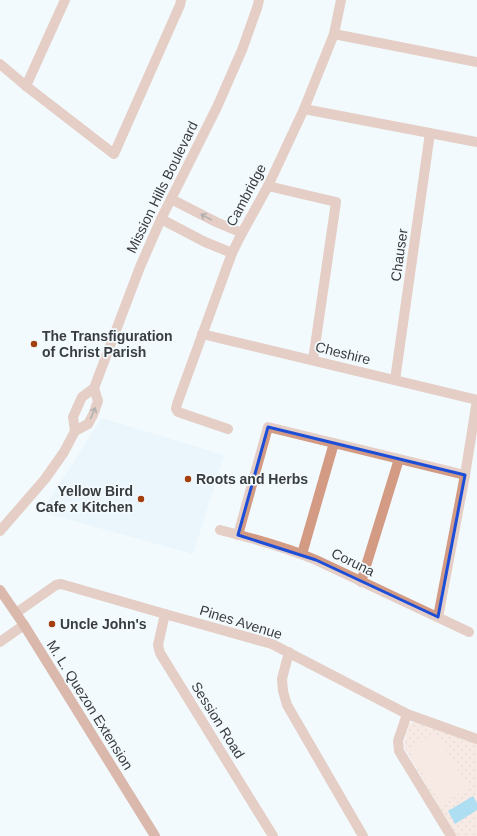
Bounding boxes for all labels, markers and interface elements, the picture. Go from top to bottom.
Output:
street label: Mission Hills Boulevard [123,118,201,256]
street label: Cambridge [223,161,269,229]
one-way arrow [201,213,213,221]
street label: Chauser [387,227,411,282]
place label: The Transfiguration of Christ Parish [42,328,173,360]
street label: Cheshire [314,338,372,368]
marker: The Transfiguration of Christ Parish [29,339,39,349]
one-way arrow [90,408,97,420]
place label: Roots and Herbs [196,471,308,487]
marker: Roots and Herbs [183,474,193,484]
place label: Yellow Bird Cafe x Kitchen [36,483,133,515]
marker: Yellow Bird Cafe x Kitchen [136,494,146,504]
street label: Coruna [329,545,377,579]
street label: Pines Avenue [198,602,284,642]
place label: Uncle John's [60,616,147,632]
marker: Uncle John's [47,619,57,629]
street label: M. L. Quezon Extension [44,637,136,773]
street label: Session Road [188,679,248,761]

